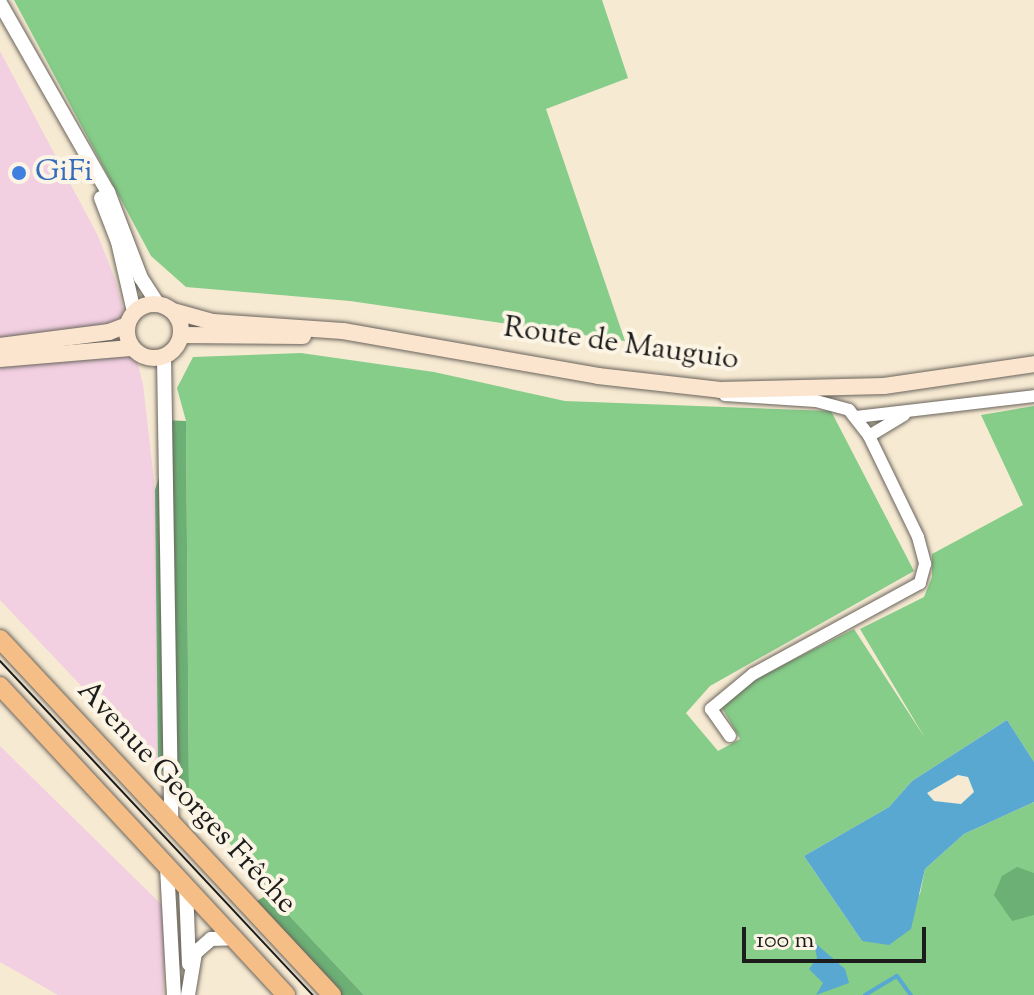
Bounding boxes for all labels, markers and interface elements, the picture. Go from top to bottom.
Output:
place label: GiFi [35,155,93,191]
marker: GiFi [10,164,28,182]
street label: Route de Mauguio [501,311,741,379]
street label: Avenue Georges Frêche [69,674,303,922]
scale bar [746,911,930,961]
text: 100 m [756,924,814,958]

